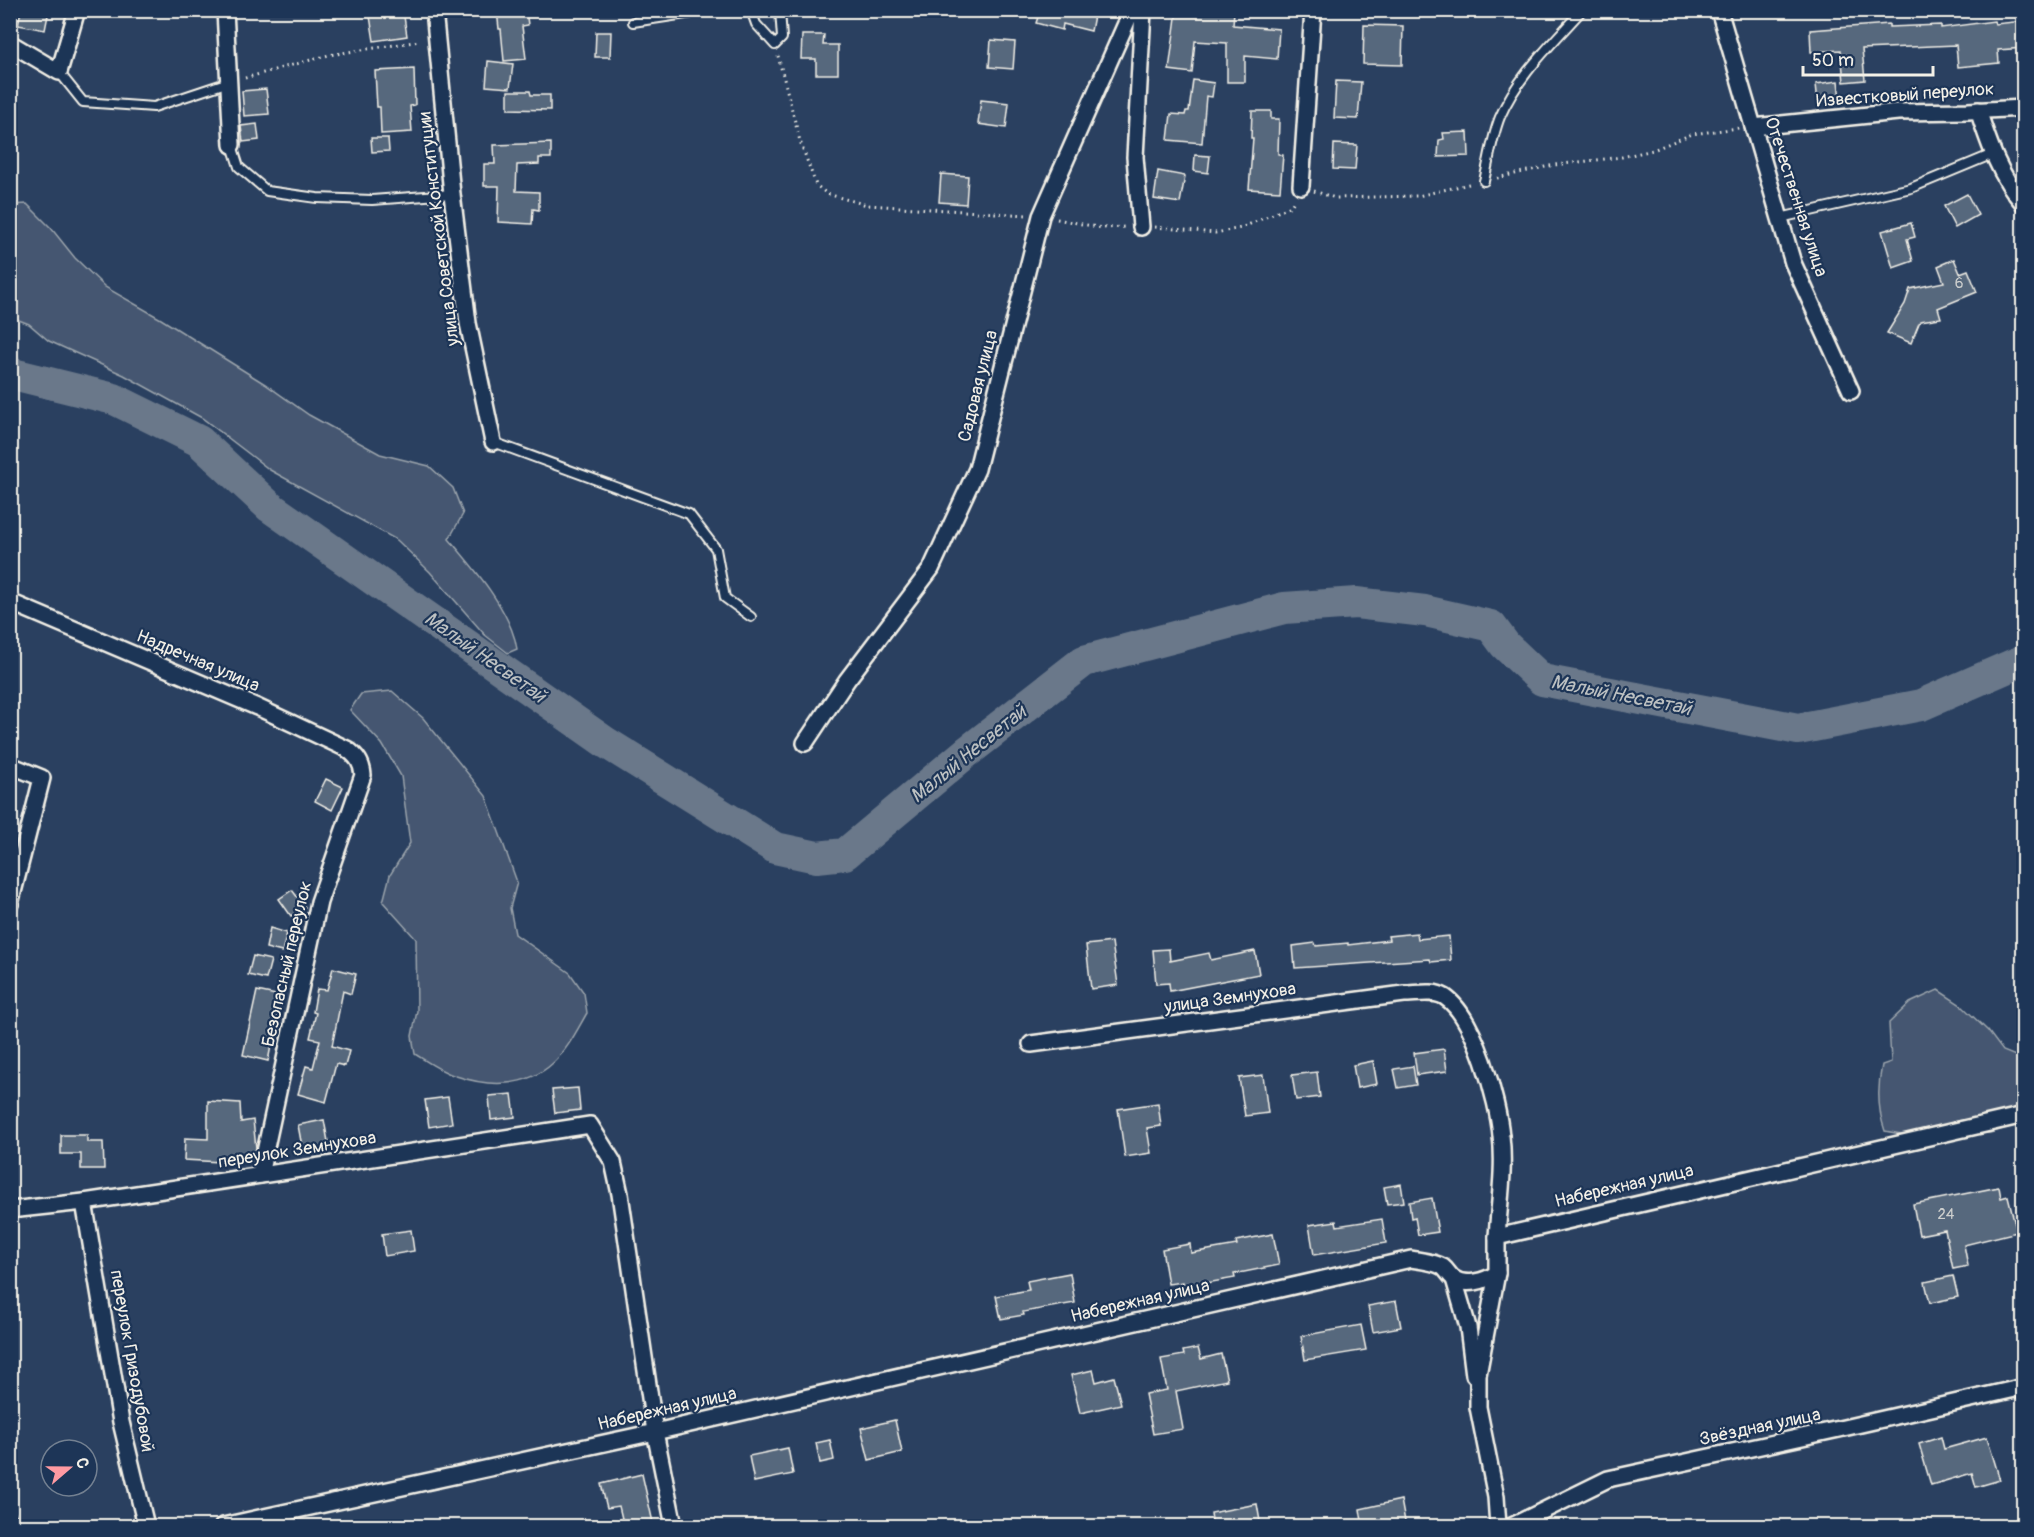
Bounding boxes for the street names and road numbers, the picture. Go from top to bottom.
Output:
street label: Известковый переулок [1815,77,1995,113]
street label: улица Советской Конституции [413,111,465,348]
street label: Отечественная улица [1759,114,1833,280]
street label: Садовая улица [953,328,1003,444]
street label: Надречная улица [133,625,263,697]
street label: Безопасный переулок [257,879,317,1049]
street label: улица Земнухова [1162,977,1297,1019]
street label: переулок Земнухова [216,1126,378,1174]
street label: Набережная улица [1552,1159,1696,1213]
street label: переулок Гризодубовой [105,1268,159,1454]
street label: Набережная улица [1068,1274,1212,1328]
street label: Набережная улица [595,1382,739,1436]
street label: Звёздная улица [1697,1403,1823,1451]

